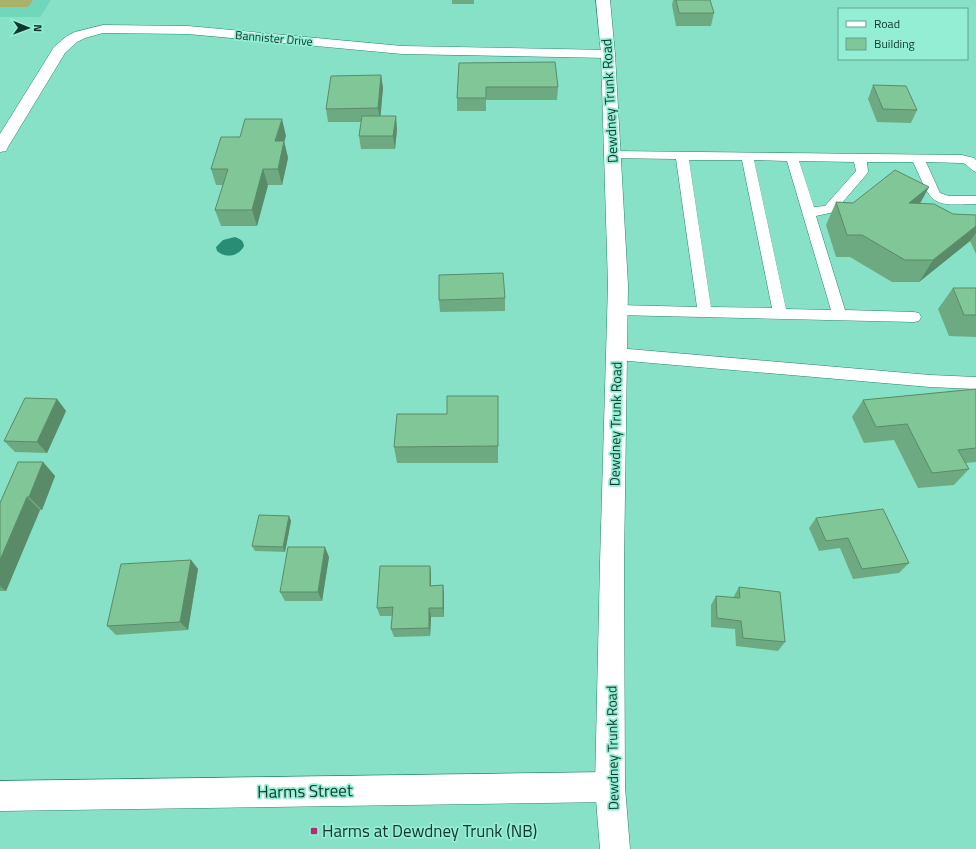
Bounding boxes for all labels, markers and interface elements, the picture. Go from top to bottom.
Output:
north arrow [8,8,48,48]
legend [838,8,968,60]
text: Road [874,14,900,33]
text: N [30,24,46,32]
street label: Bannister Drive [234,25,314,51]
text: Building [874,34,915,53]
street label: Dewdney Trunk Road [595,38,623,164]
street label: Dewdney Trunk Road [603,362,627,486]
street label: Dewdney Trunk Road [600,686,624,810]
street label: Harms Street [257,777,353,805]
place label: Harms at Dewdney Trunk (NB) [322,818,537,844]
marker: Harms at Dewdney Trunk (NB) [309,826,319,836]

